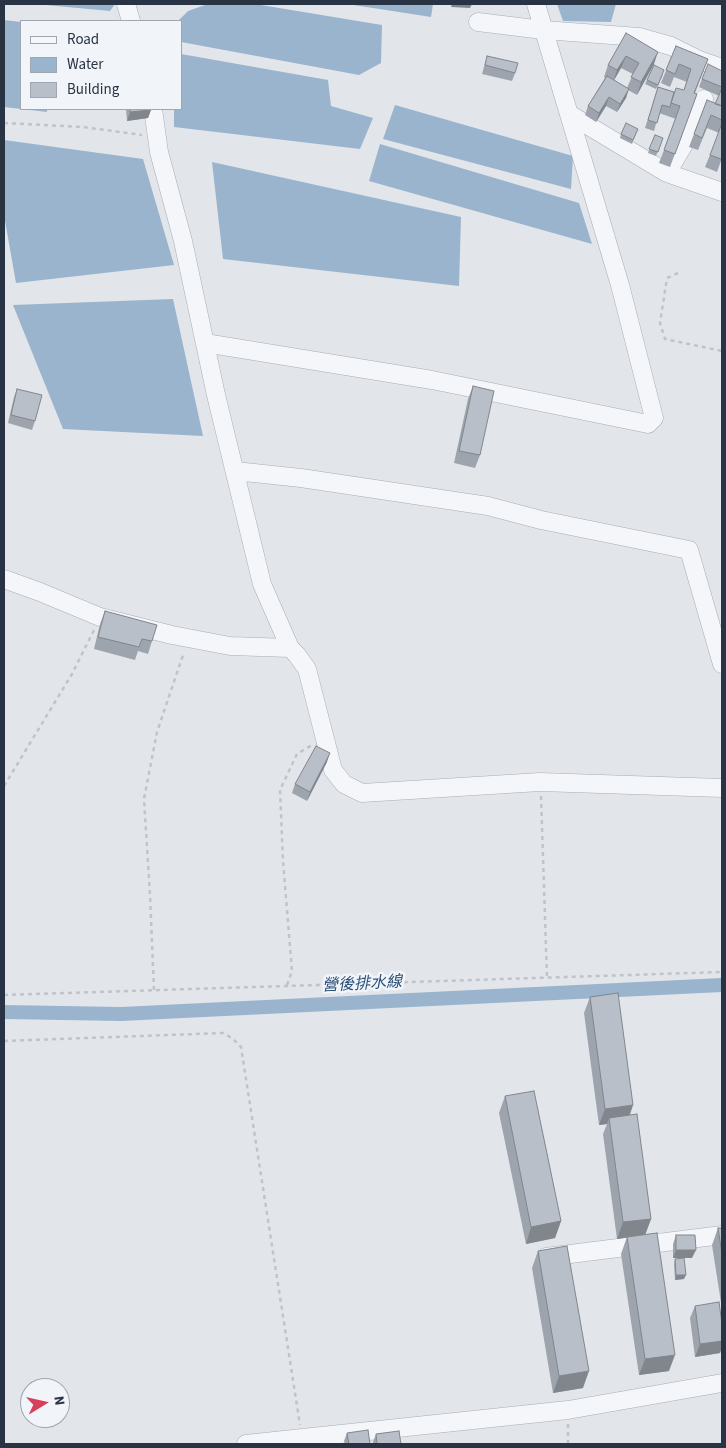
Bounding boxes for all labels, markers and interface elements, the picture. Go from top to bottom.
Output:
legend [20,20,182,110]
text: Road [67,29,99,50]
text: Water [67,54,103,75]
text: Building [67,79,119,100]
water label: 營後排水線 [322,973,402,997]
north arrow [20,1378,70,1428]
text: N [48,1395,69,1407]

